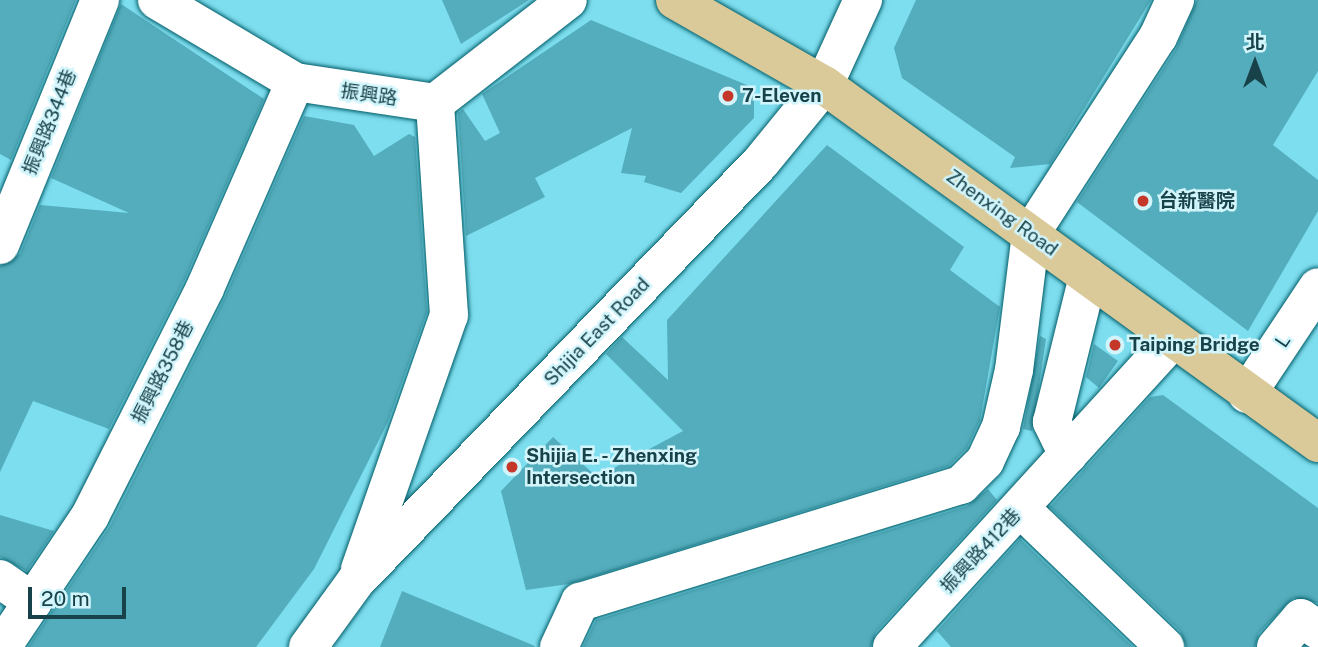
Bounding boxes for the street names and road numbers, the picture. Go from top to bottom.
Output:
street label: 振興路344巷 [18,66,82,178]
street label: 振興路 [339,80,399,110]
street label: Zhenxing Road [942,165,1062,261]
street label: Shijia East Road [540,273,654,391]
street label: 振興路358巷 [127,317,199,427]
street label: L [1270,330,1296,352]
street label: 振興路412巷 [936,504,1026,598]

